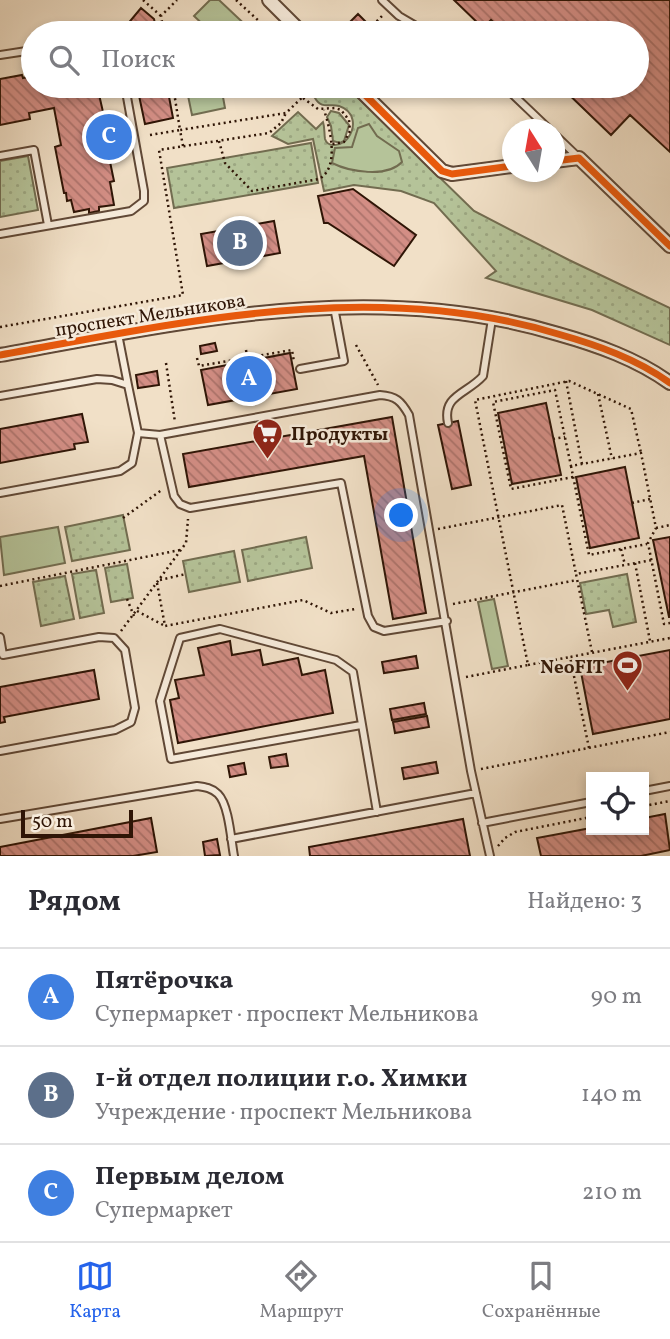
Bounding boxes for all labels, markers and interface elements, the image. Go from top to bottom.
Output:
search box [21,21,649,98]
icon: search [45,41,83,79]
text: Поиск [101,42,175,78]
pin: C [86,111,132,163]
north arrow [502,119,565,182]
pin: B [217,217,263,269]
street label: проспект Мельникова [53,288,247,344]
pin: A [226,353,272,405]
supermarket icon: Продукты [251,416,285,460]
place label: Продукты [291,422,388,448]
your location [384,498,418,532]
sports icon: NeoFIT [611,649,645,693]
place label: NeoFIT [540,655,605,681]
map controls [586,772,649,835]
button: locate [586,772,649,835]
scale bar [21,807,133,839]
text: 50 m [32,809,73,835]
text: Рядом [28,881,121,923]
text: Найдено: 3 [527,886,642,918]
text: Пятёрочка [95,963,233,999]
text: A [43,981,59,1013]
text: 90 m [591,981,642,1013]
text: Супермаркет · проспект Мельникова [95,999,479,1031]
text: 1-й отдел полиции г.о. Химки [95,1061,467,1097]
text: B [43,1079,59,1111]
text: 140 m [581,1079,642,1111]
text: Учреждение · проспект Мельникова [95,1097,472,1129]
text: Первым делом [95,1159,284,1195]
text: C [44,1177,58,1209]
text: 210 m [582,1177,642,1209]
text: Супермаркет [95,1195,233,1227]
tab: Карта [69,1257,121,1325]
tab: Маршрут [260,1257,343,1325]
tab: Сохранённые [482,1257,601,1325]

